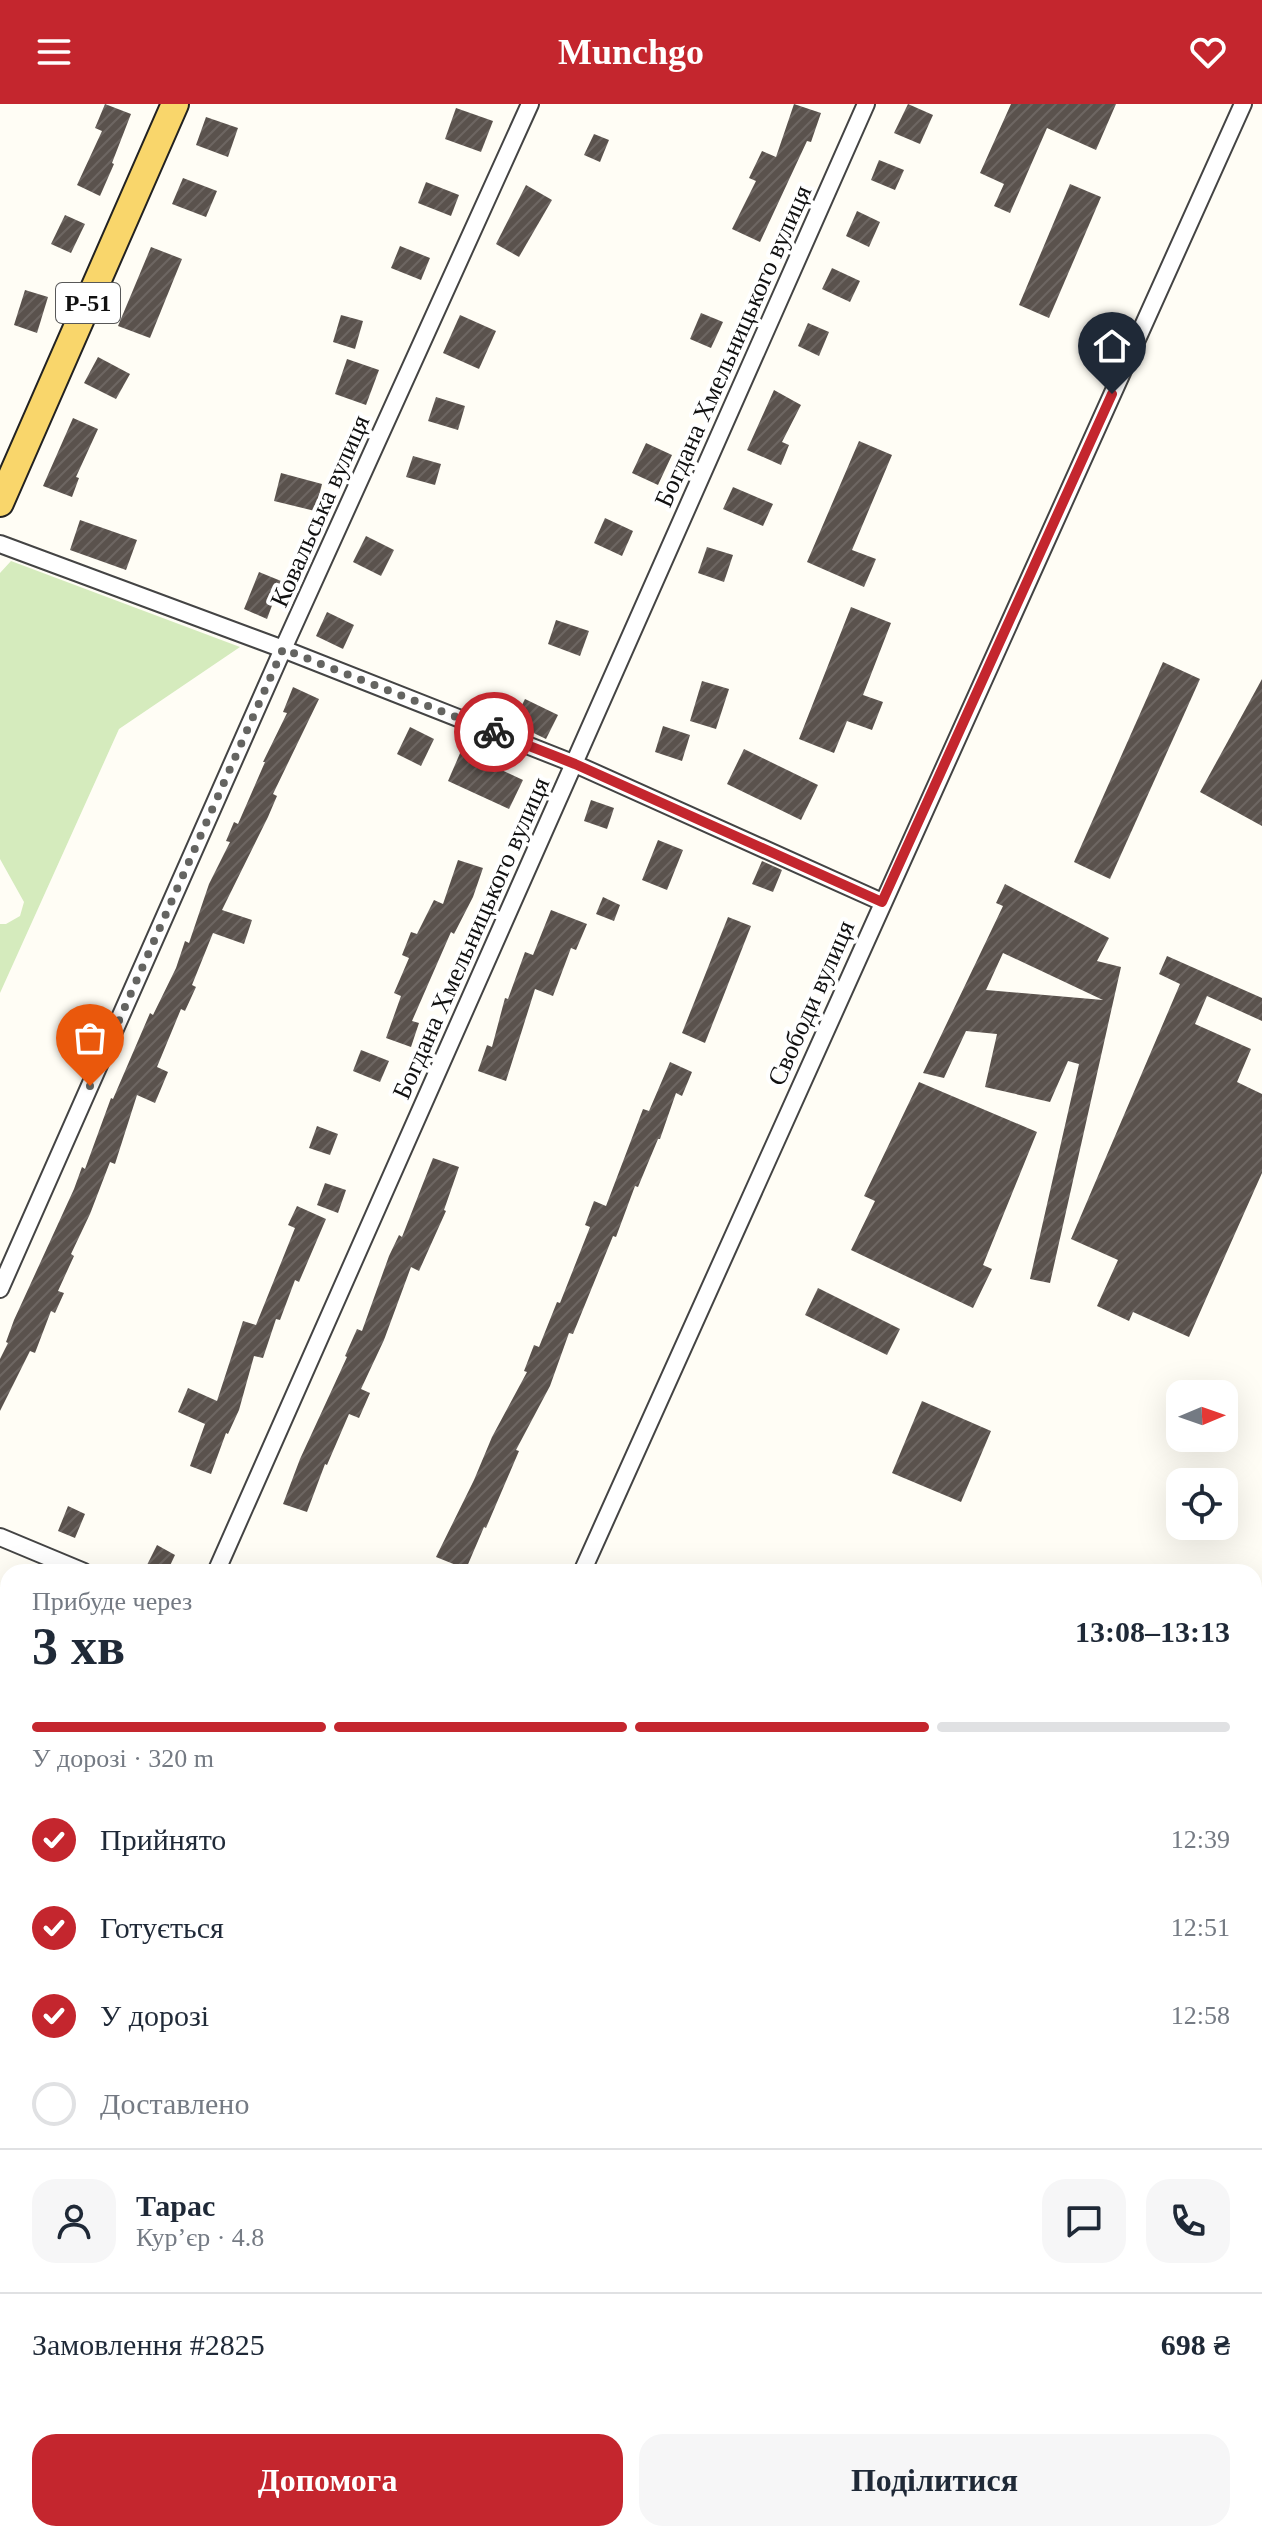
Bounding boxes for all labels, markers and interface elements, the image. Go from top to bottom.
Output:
icon: menu [32,30,76,74]
icon: heart [1186,30,1230,74]
text: Munchgo [558,32,704,72]
street label: Богдана Хмельницького вулиця [649,181,817,511]
road number: Р-51 [56,283,120,323]
pin [1078,312,1146,394]
icon: home [1090,324,1134,368]
street label: Ковальська вулиця [265,410,375,612]
courier [454,692,534,772]
icon: bike [472,710,516,754]
street label: Богдана Хмельницького вулиця [387,773,555,1103]
street label: Свободи вулиця [762,916,860,1090]
pin [56,1004,124,1086]
icon: bag [68,1016,112,1060]
north arrow [1166,1380,1238,1452]
map controls [1166,1380,1238,1540]
button: locate [1166,1468,1238,1540]
text: Прибуде через [32,1587,192,1616]
text: 13:08–13:13 [1075,1615,1230,1648]
text: 3 хв [32,1618,125,1675]
text: У дорозі · 320 m [32,1744,214,1773]
icon: check [32,1818,76,1862]
text: Прийнято [100,1823,226,1856]
text: 12:39 [1171,1825,1230,1854]
icon: check [32,1906,76,1950]
text: Готується [100,1911,224,1944]
text: 12:51 [1171,1913,1230,1942]
icon: check [32,1994,76,2038]
text: У дорозі [100,1999,209,2032]
text: 12:58 [1171,2001,1230,2030]
text: Доставлено [100,2087,249,2120]
button: person [32,2179,116,2263]
button: chat [1042,2179,1126,2263]
button: phone [1146,2179,1230,2263]
text: Тарас [136,2189,215,2222]
text: Кур’єр · 4.8 [136,2223,264,2252]
text: Замовлення #2825 [32,2328,265,2361]
text: 698 ₴ [1161,2328,1230,2361]
button: Допомога [32,2434,623,2526]
button: Поділитися [639,2434,1230,2526]

